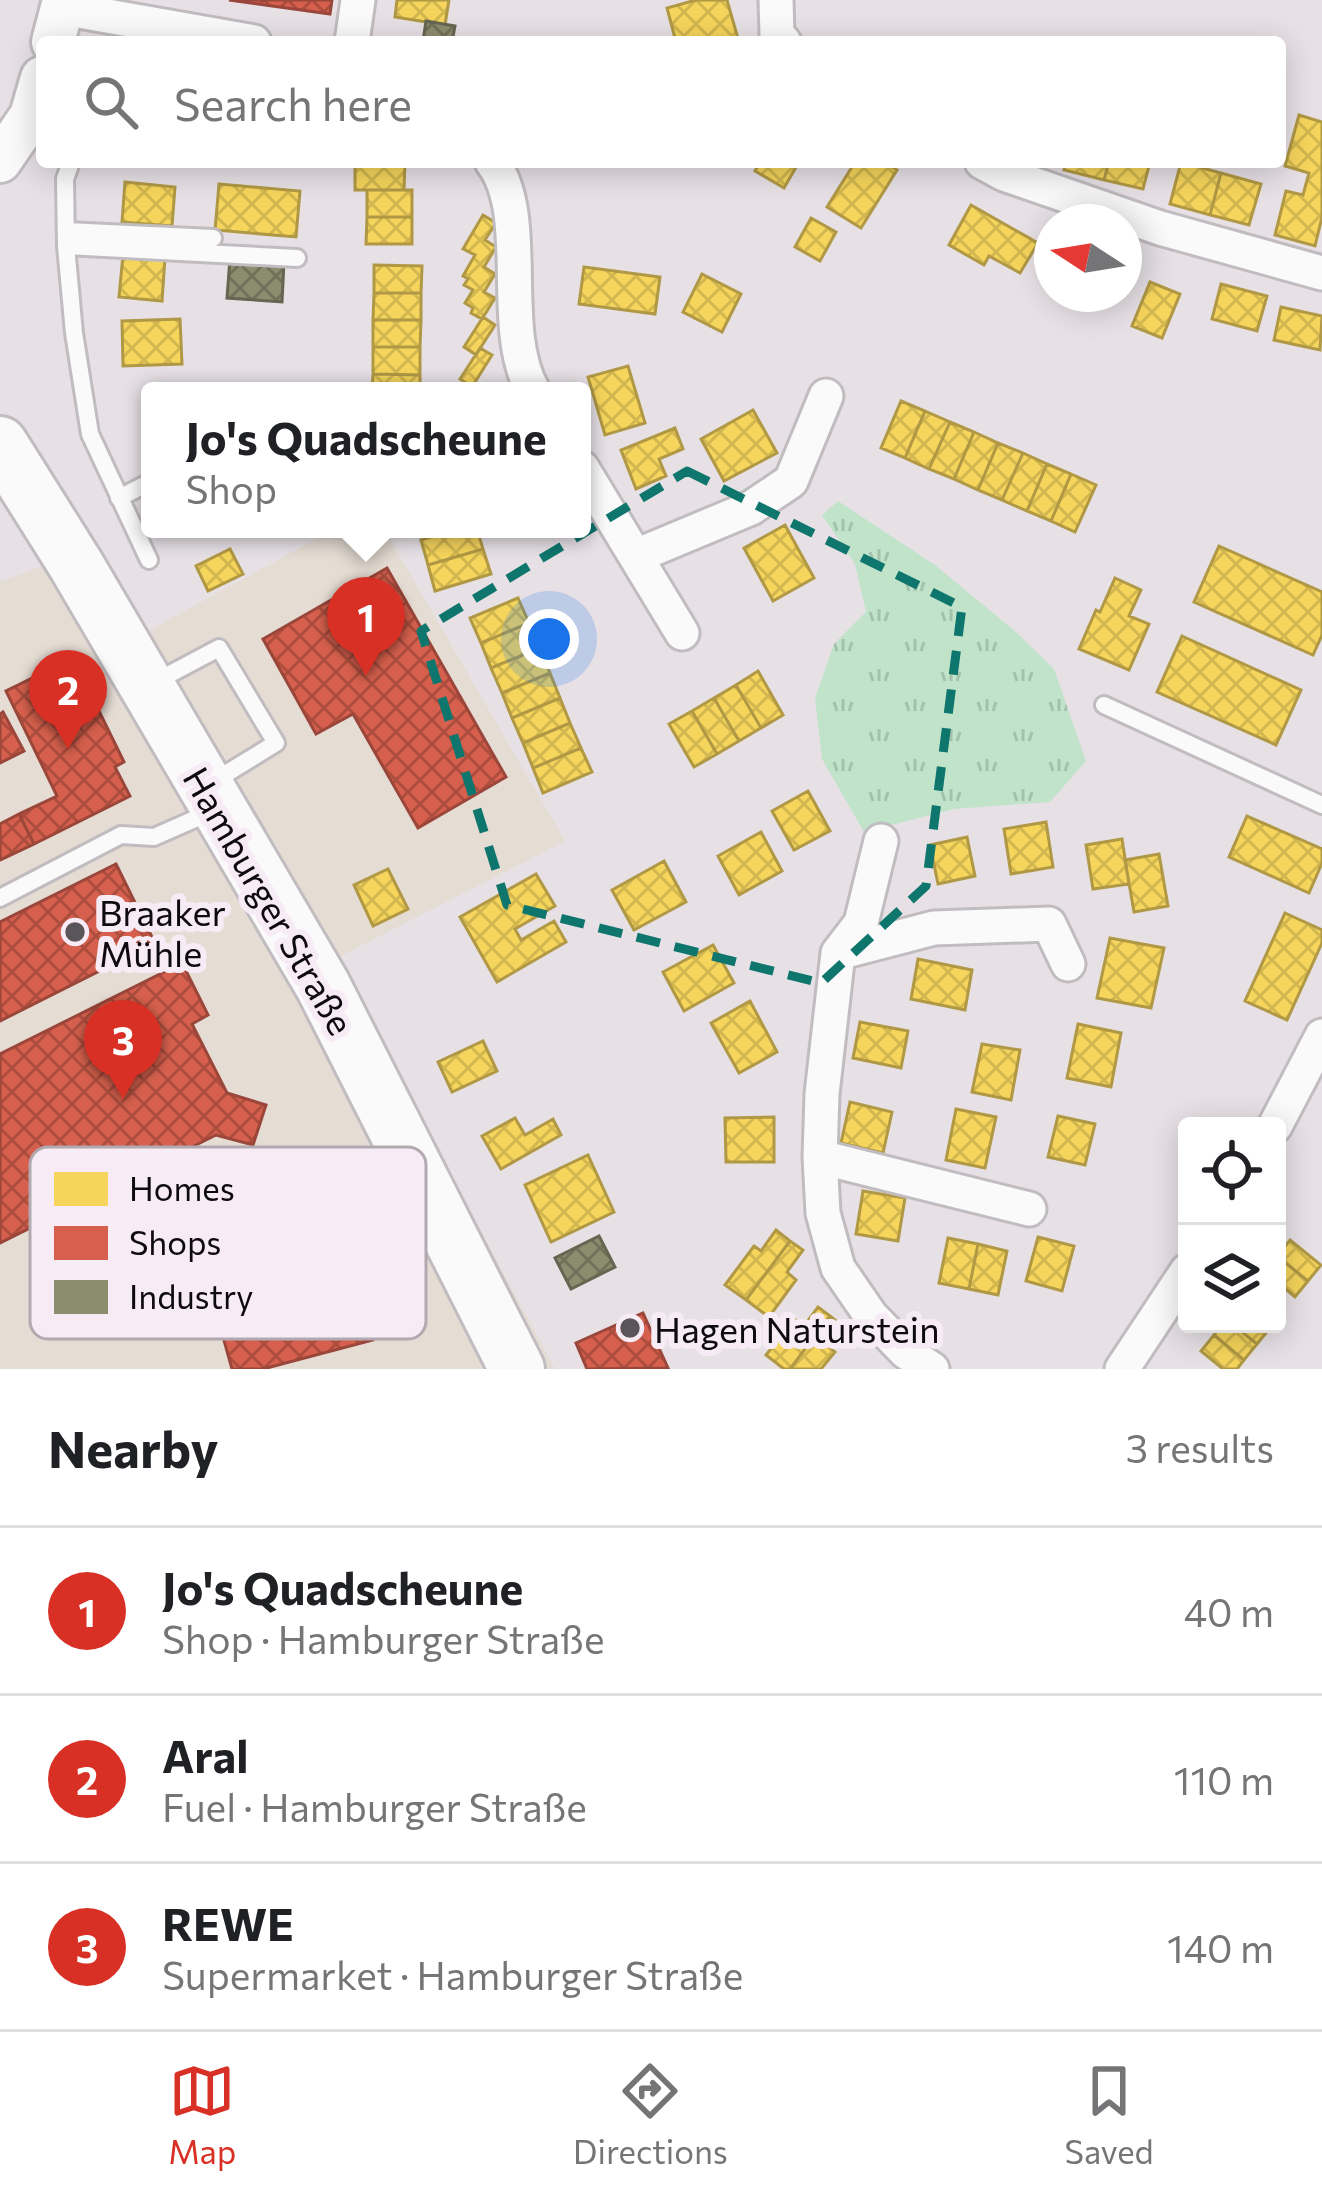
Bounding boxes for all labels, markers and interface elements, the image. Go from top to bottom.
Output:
search box [36,36,1286,168]
icon: search [78,69,144,135]
text: Search here [174,75,412,130]
north arrow [1034,204,1142,312]
popup [141,382,591,538]
text: Jo's Quadscheune [185,409,547,464]
text: Shop [185,464,277,512]
pin: 1 [327,577,405,676]
your location [519,609,579,669]
pin: 2 [29,650,107,749]
street label: Hamburger Straße [176,758,364,1042]
place label: Braaker Mühle [99,889,226,974]
marker: Braaker Mühle [62,919,88,945]
pin: 3 [84,1000,162,1099]
map controls [1178,1117,1286,1333]
button: locate [1178,1117,1286,1225]
legend [30,1147,426,1339]
text: Homes [129,1167,235,1208]
text: Shops [129,1221,221,1262]
button: layers [1178,1225,1286,1333]
text: Industry [129,1275,253,1316]
place label: Hagen Naturstein [654,1306,940,1350]
marker: Hagen Naturstein [617,1315,643,1341]
text: Nearby [48,1416,218,1479]
text: 3 results [1126,1423,1274,1471]
text: Jo's Quadscheune [162,1559,523,1614]
text: 1 [78,1587,96,1635]
text: 40 m [1184,1587,1274,1635]
text: Shop · Hamburger Straße [162,1614,604,1662]
text: Aral [162,1727,248,1782]
text: 2 [76,1755,98,1803]
text: 110 m [1174,1755,1274,1803]
text: Fuel · Hamburger Straße [162,1782,587,1830]
text: REWE [162,1895,294,1950]
text: 3 [76,1923,98,1971]
text: 140 m [1167,1923,1274,1971]
text: Supermarket · Hamburger Straße [162,1950,743,1998]
tab: Map [168,2058,236,2171]
tab: Directions [573,2058,728,2171]
tab: Saved [1065,2058,1154,2171]

